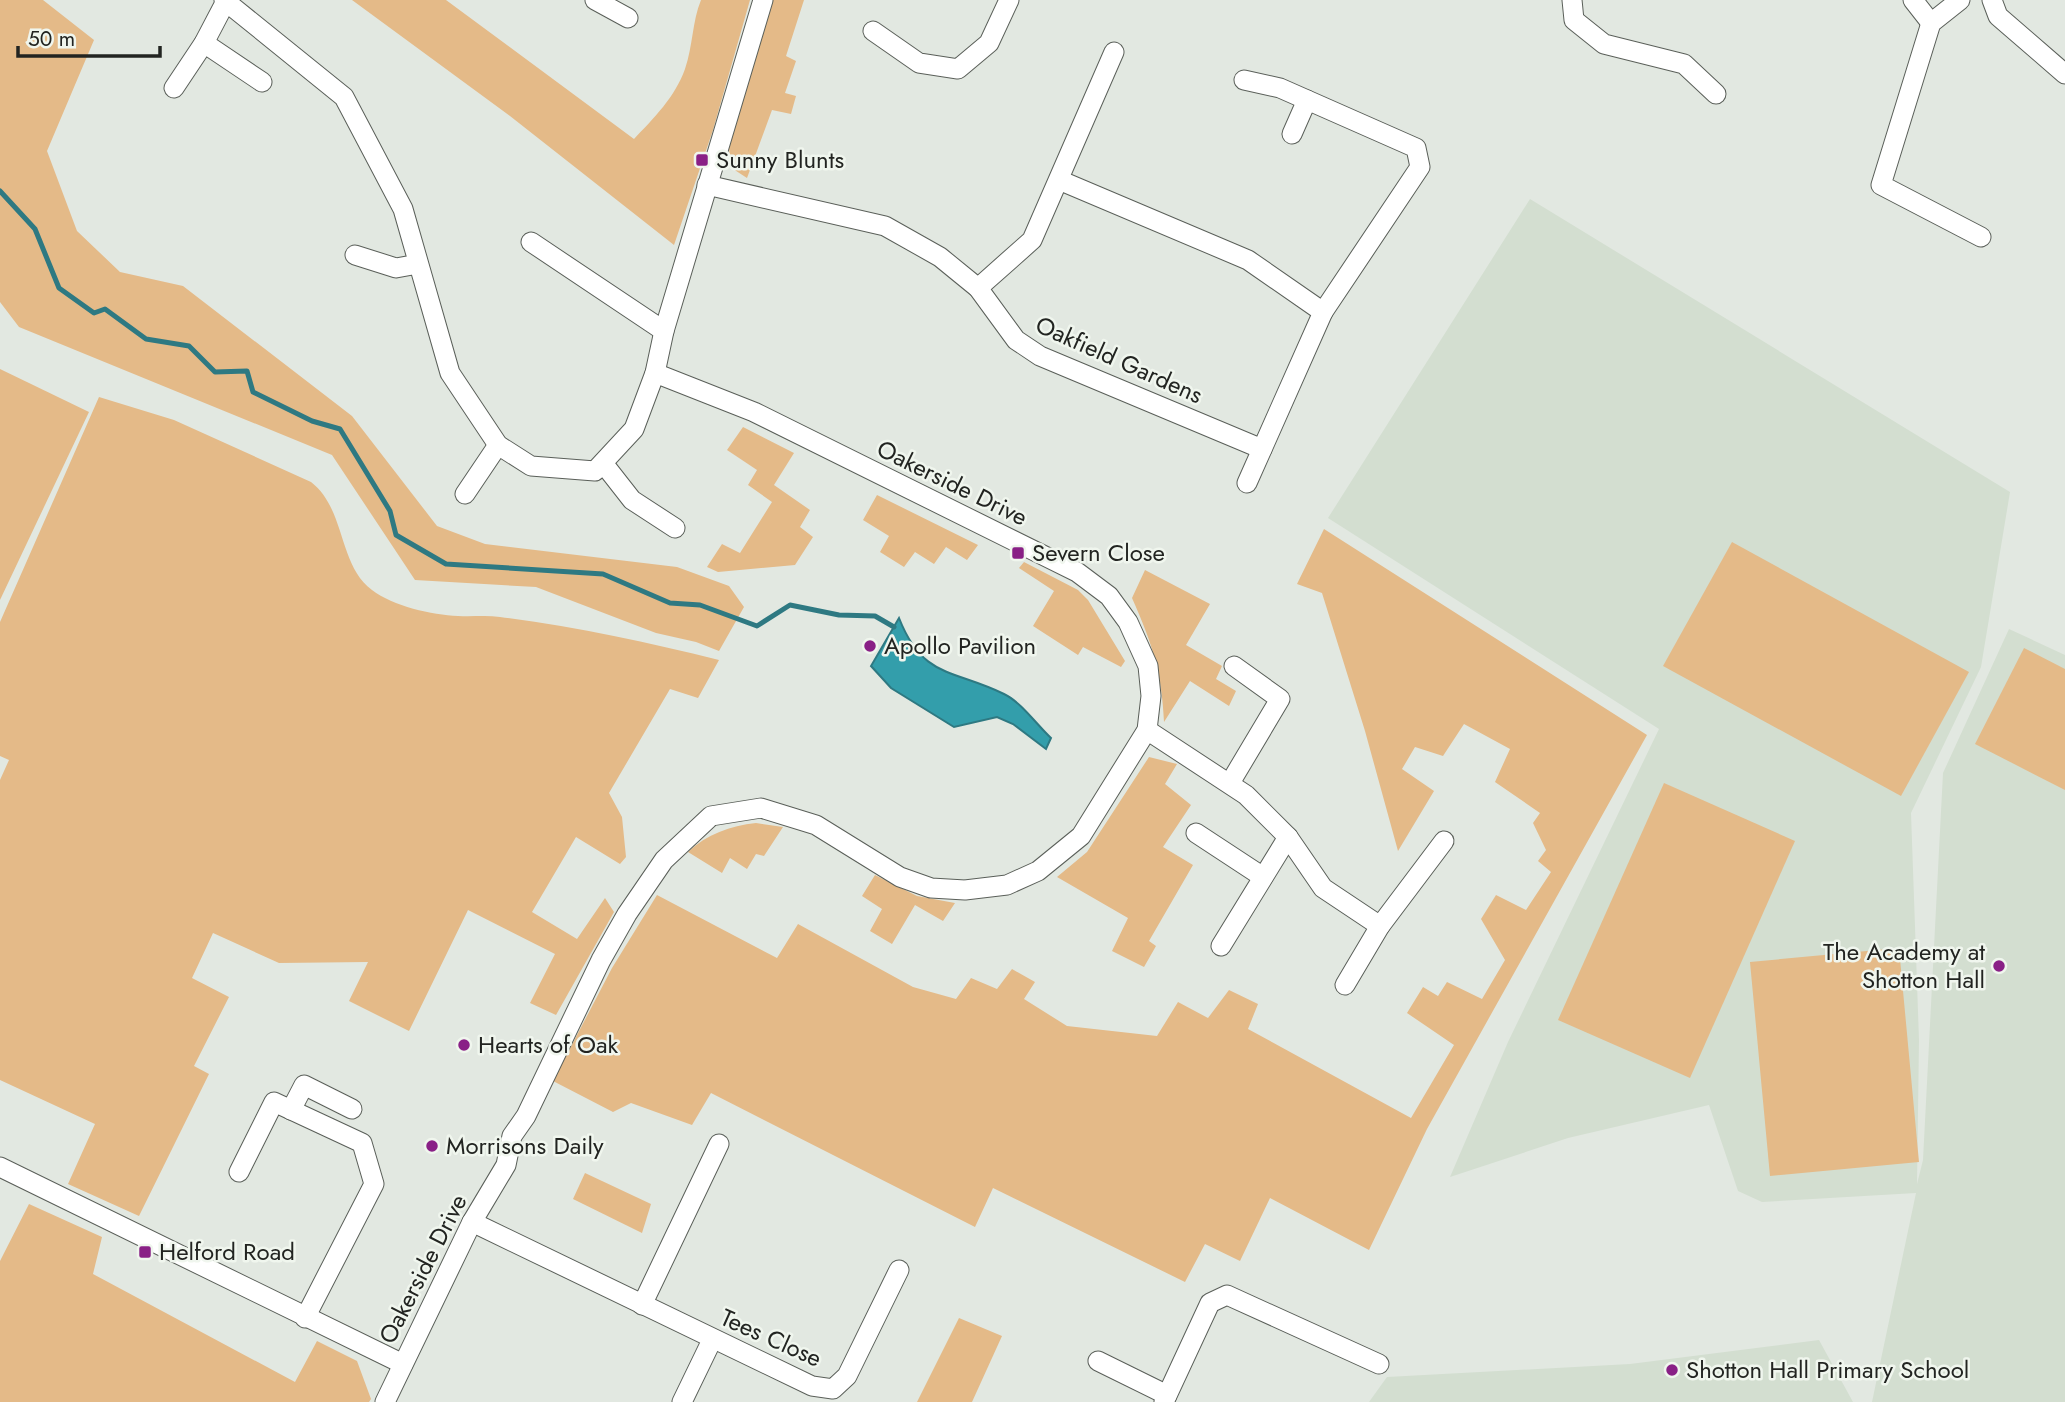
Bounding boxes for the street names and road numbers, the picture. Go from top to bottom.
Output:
street label: Oakfield Gardens [1030,307,1208,412]
street label: Oakerside Drive [871,431,1034,534]
street label: Oakerside Drive [370,1188,475,1350]
street label: Tees Close [715,1300,827,1375]

